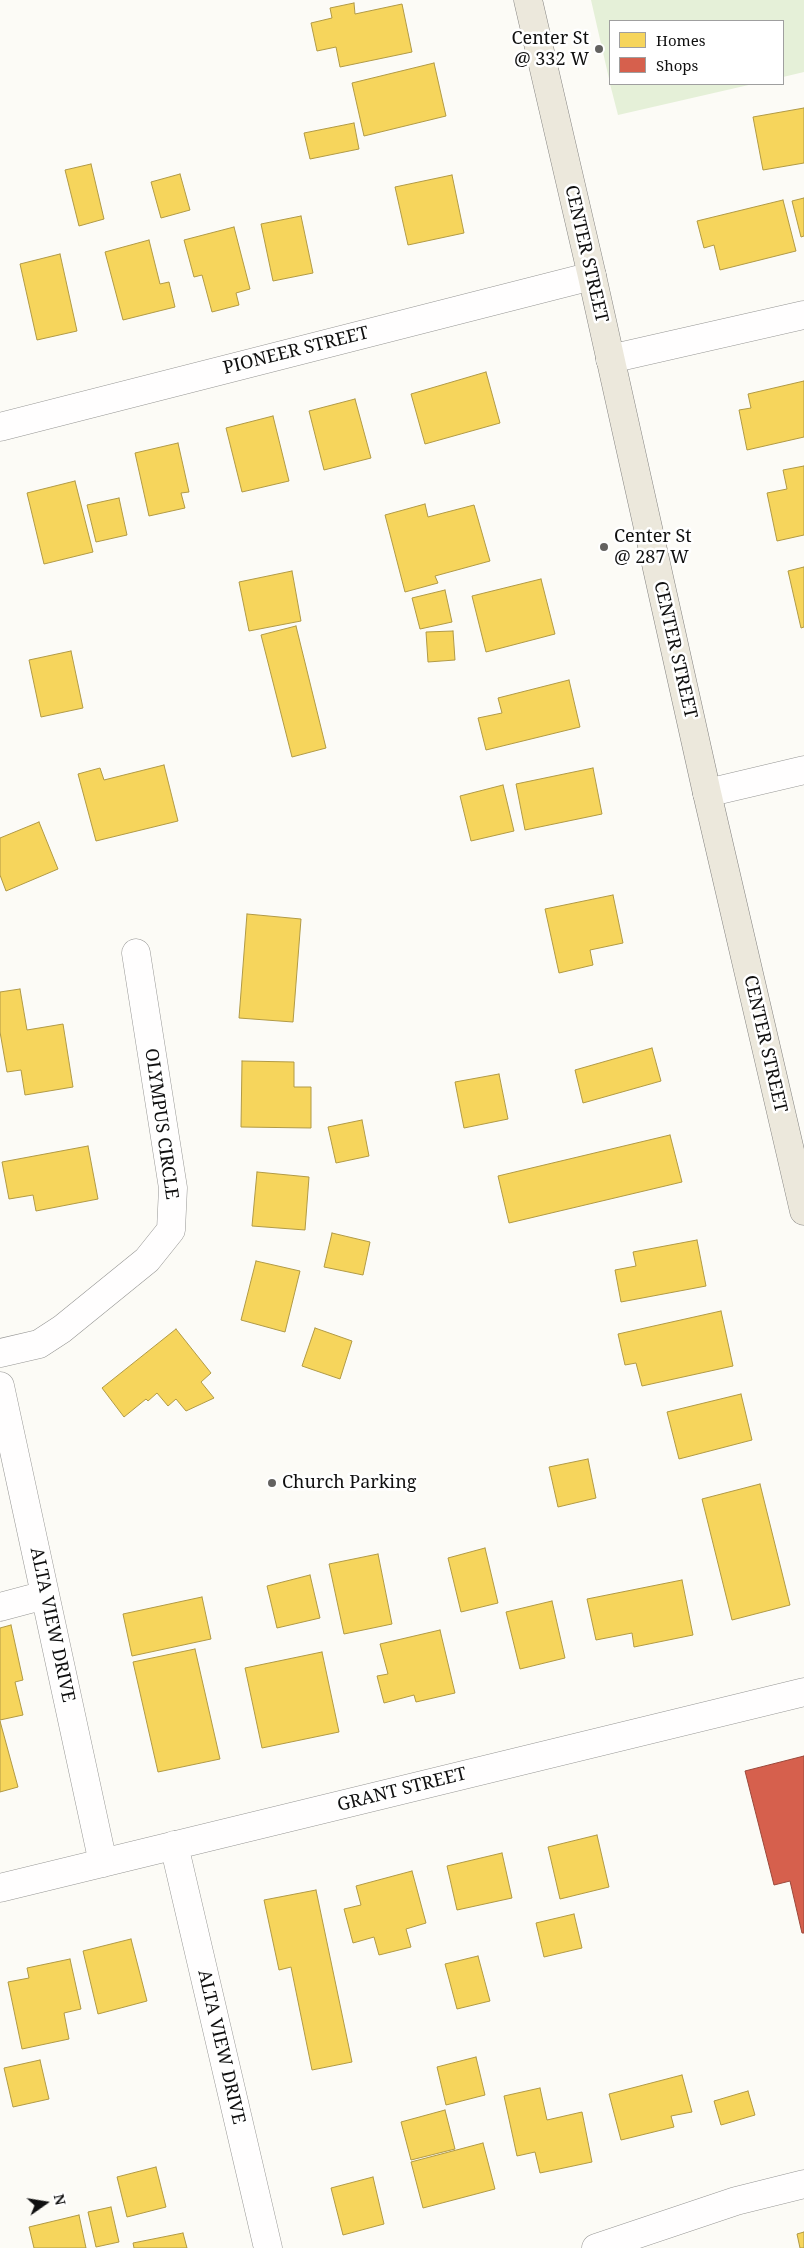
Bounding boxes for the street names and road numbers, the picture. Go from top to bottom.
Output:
street label: CENTER STREET [560,183,612,325]
street label: PIONEER STREET [221,322,371,380]
street label: CENTER STREET [649,579,701,721]
street label: CENTER STREET [739,973,791,1115]
street label: OLYMPUS CIRCLE [140,1047,182,1201]
street label: ALTA VIEW DRIVE [25,1545,79,1705]
street label: GRANT STREET [335,1763,469,1817]
street label: ALTA VIEW DRIVE [193,1968,249,2126]

